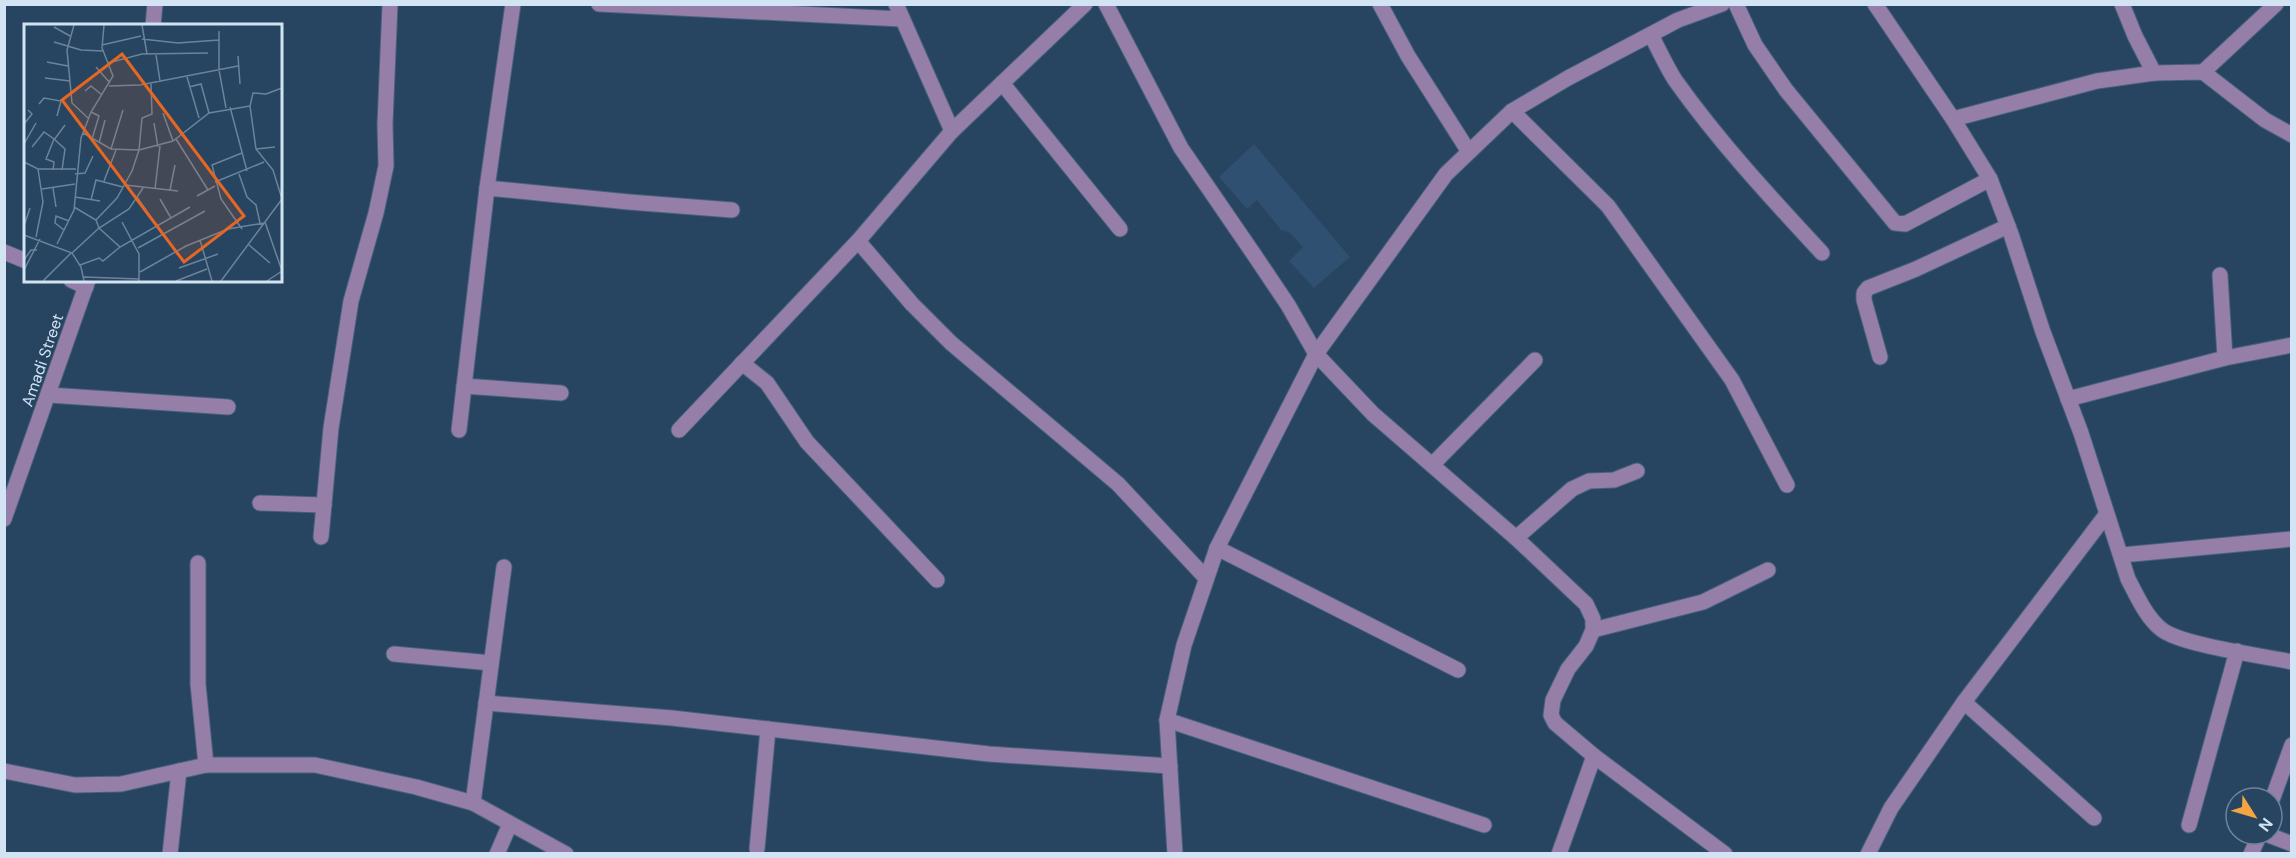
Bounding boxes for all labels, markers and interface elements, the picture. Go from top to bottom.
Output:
inset map [24,24,282,282]
street label: Amadi Street [17,311,68,409]
north arrow [2224,786,2284,846]
text: N [2254,814,2277,836]

